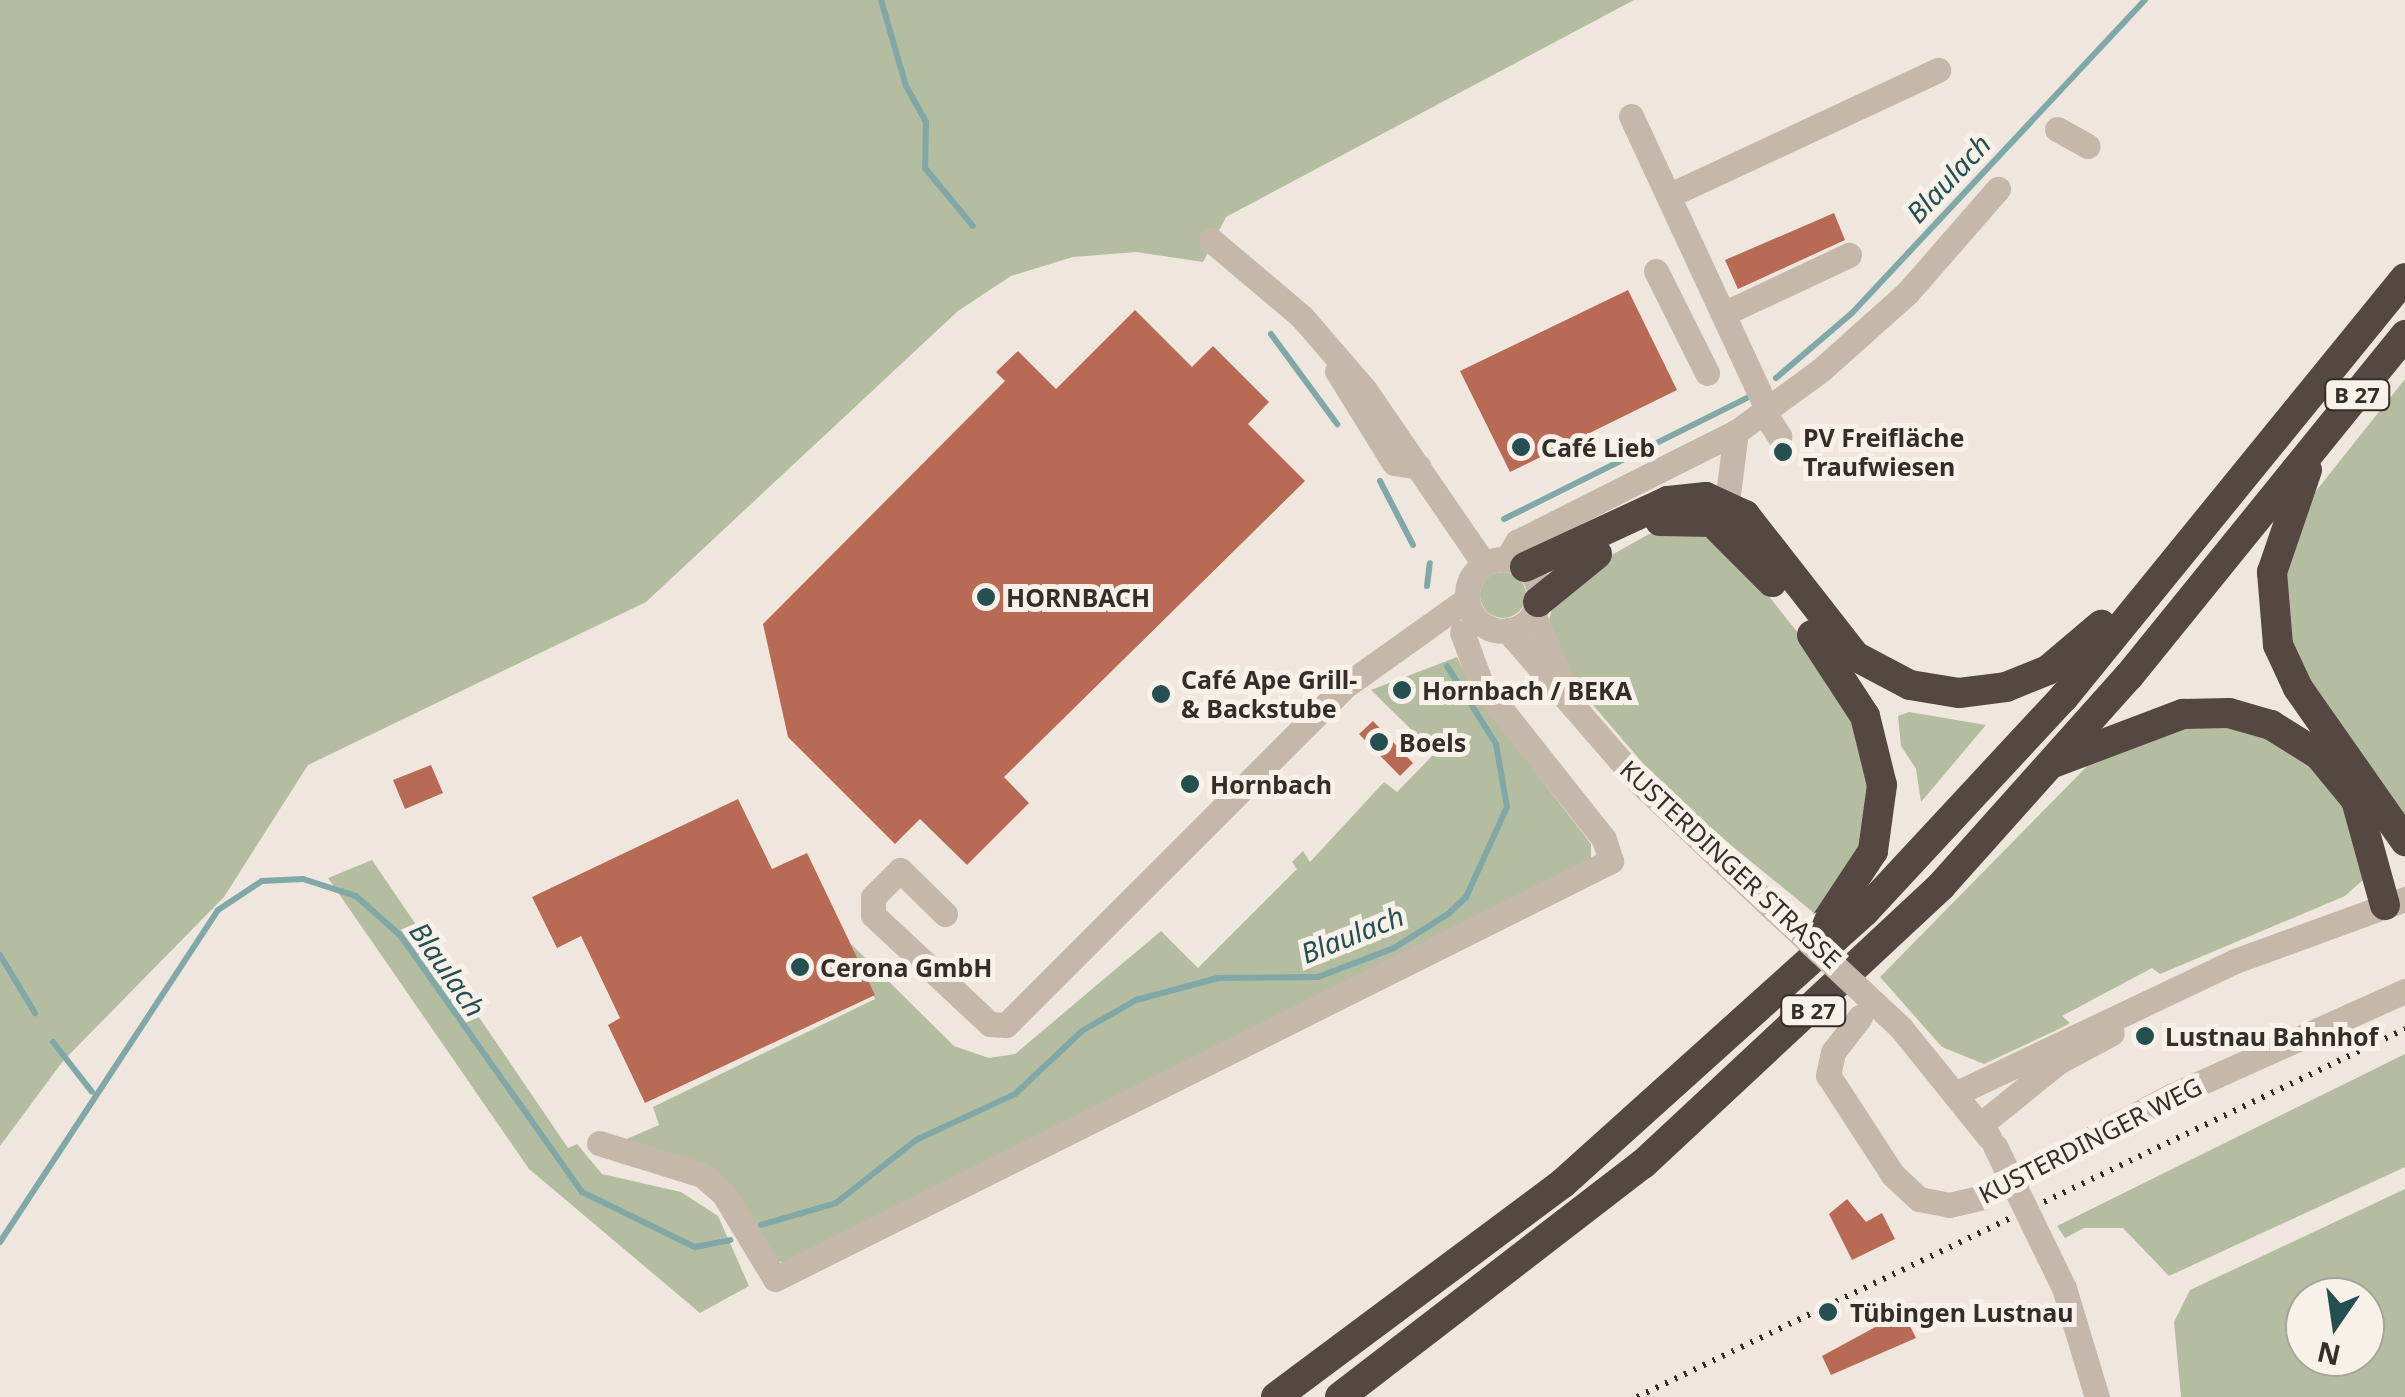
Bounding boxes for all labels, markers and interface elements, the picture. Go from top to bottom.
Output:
water label: Blaulach [1899,127,1997,229]
road number: B 27 [2322,378,2392,412]
place label: PV Freifläche Traufwiesen [1803,423,1964,482]
place label: Café Lieb [1541,432,1655,462]
marker: Café Lieb [1510,436,1532,458]
marker: PV Freifläche Traufwiesen [1772,441,1794,463]
place label: HORNBACH [1006,582,1150,612]
marker: HORNBACH [975,586,997,608]
place label: Café Ape Grill- & Backstube [1181,665,1357,724]
place label: Hornbach / BEKA [1422,675,1632,705]
marker: Hornbach / BEKA [1391,679,1413,701]
marker: Café Ape Grill- & Backstube [1150,683,1172,705]
place label: Boels [1399,727,1466,757]
marker: Boels [1368,731,1390,753]
street label: KUSTERDINGER STRASSE [1614,754,1848,974]
place label: Hornbach [1210,769,1332,799]
marker: Hornbach [1179,773,1201,795]
water label: Blaulach [1296,898,1408,970]
water label: Blaulach [403,915,493,1023]
place label: Cerona GmbH [820,952,992,982]
marker: Cerona GmbH [789,956,811,978]
road number: B 27 [1778,994,1848,1028]
place label: Lustnau Bahnhof [2165,1021,2378,1051]
marker: Lustnau Bahnhof [2134,1025,2156,1047]
street label: KUSTERDINGER WEG [1974,1071,2206,1209]
north arrow [2285,1277,2385,1377]
place label: Tübingen Lustnau [1850,1297,2074,1327]
marker: Tübingen Lustnau [1815,1299,1841,1325]
text: N [2313,1333,2344,1375]

